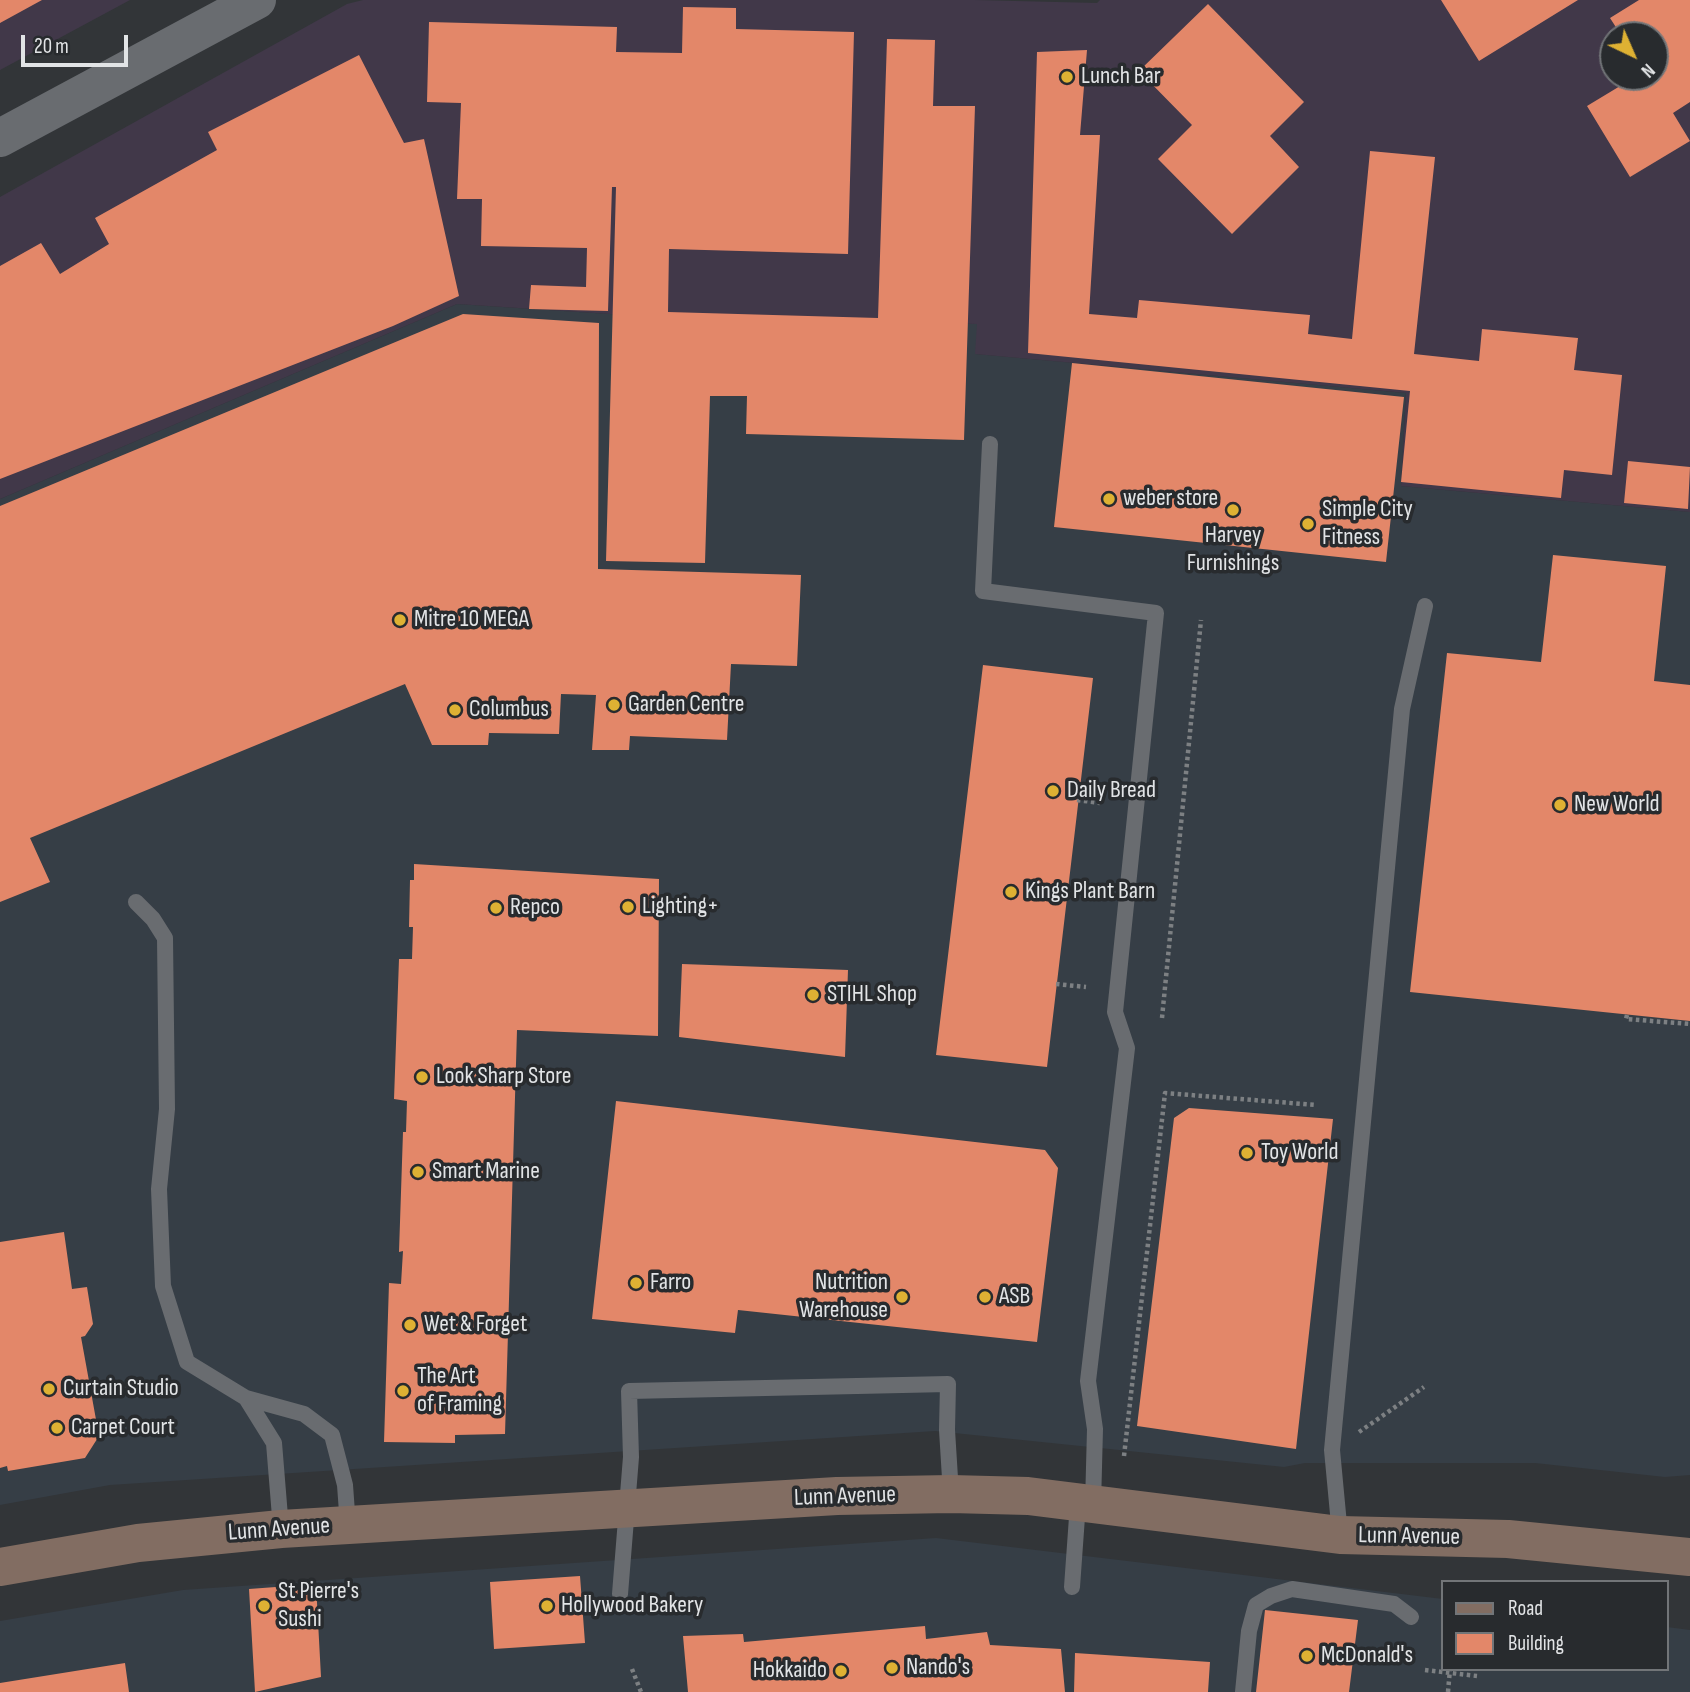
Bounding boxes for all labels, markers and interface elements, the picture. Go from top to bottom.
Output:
scale bar [24,21,131,65]
north arrow [1599,21,1669,91]
text: 20 m [34,34,69,59]
text: N [1636,58,1659,82]
place label: Lunch Bar [1081,63,1161,91]
marker: Lunch Bar [1059,69,1075,85]
place label: weber store [1123,485,1218,513]
marker: weber store [1101,491,1117,507]
place label: Simple City Fitness [1322,496,1413,552]
marker: Harvey Furnishings [1225,502,1241,518]
marker: Simple City Fitness [1300,516,1316,532]
place label: Harvey Furnishings [1187,522,1279,578]
place label: Mitre 10 MEGA [414,606,529,634]
marker: Mitre 10 MEGA [392,612,408,628]
place label: Garden Centre [628,691,744,719]
place label: Columbus [469,696,549,724]
marker: Garden Centre [606,697,622,713]
marker: Columbus [447,702,463,718]
place label: Daily Bread [1067,777,1156,805]
marker: Daily Bread [1045,783,1061,799]
place label: New World [1574,791,1660,819]
marker: New World [1552,797,1568,813]
place label: Kings Plant Barn [1025,878,1155,906]
marker: Kings Plant Barn [1003,884,1019,900]
place label: Lighting+ [642,893,719,921]
place label: Repco [510,894,560,922]
marker: Lighting+ [620,899,636,915]
marker: Repco [488,900,504,916]
place label: STIHL Shop [827,981,917,1009]
marker: STIHL Shop [805,987,821,1003]
place label: Look Sharp Store [436,1063,571,1091]
marker: Look Sharp Store [414,1069,430,1085]
place label: Toy World [1261,1139,1339,1167]
marker: Toy World [1239,1145,1255,1161]
place label: Smart Marine [432,1158,540,1186]
marker: Smart Marine [410,1164,426,1180]
place label: Farro [650,1269,691,1297]
place label: Nutrition Warehouse [799,1269,888,1325]
marker: Farro [628,1275,644,1291]
place label: ASB [999,1283,1030,1311]
marker: Nutrition Warehouse [894,1289,910,1305]
marker: ASB [977,1289,993,1305]
place label: Wet & Forget [424,1311,527,1339]
marker: Wet & Forget [402,1317,418,1333]
place label: The Art of Framing [417,1363,502,1419]
place label: Curtain Studio [63,1375,179,1403]
marker: Curtain Studio [41,1381,57,1397]
marker: The Art of Framing [395,1383,411,1399]
place label: Carpet Court [71,1414,175,1442]
marker: Carpet Court [49,1420,65,1436]
street label: Lunn Avenue [794,1481,896,1513]
street label: Lunn Avenue [227,1512,331,1548]
street label: Lunn Avenue [1358,1522,1460,1552]
place label: St Pierre's Sushi [278,1578,359,1634]
legend [1442,1580,1669,1671]
place label: Hollywood Bakery [561,1592,703,1620]
text: Road [1508,1596,1543,1621]
marker: St Pierre's Sushi [256,1598,272,1614]
marker: Hollywood Bakery [539,1598,555,1614]
text: Building [1508,1631,1564,1656]
place label: McDonald's [1321,1642,1413,1670]
marker: McDonald's [1299,1648,1315,1664]
place label: Nando's [906,1654,970,1682]
place label: Hokkaido [753,1657,827,1685]
marker: Nando's [884,1660,900,1676]
marker: Hokkaido [833,1663,849,1679]

